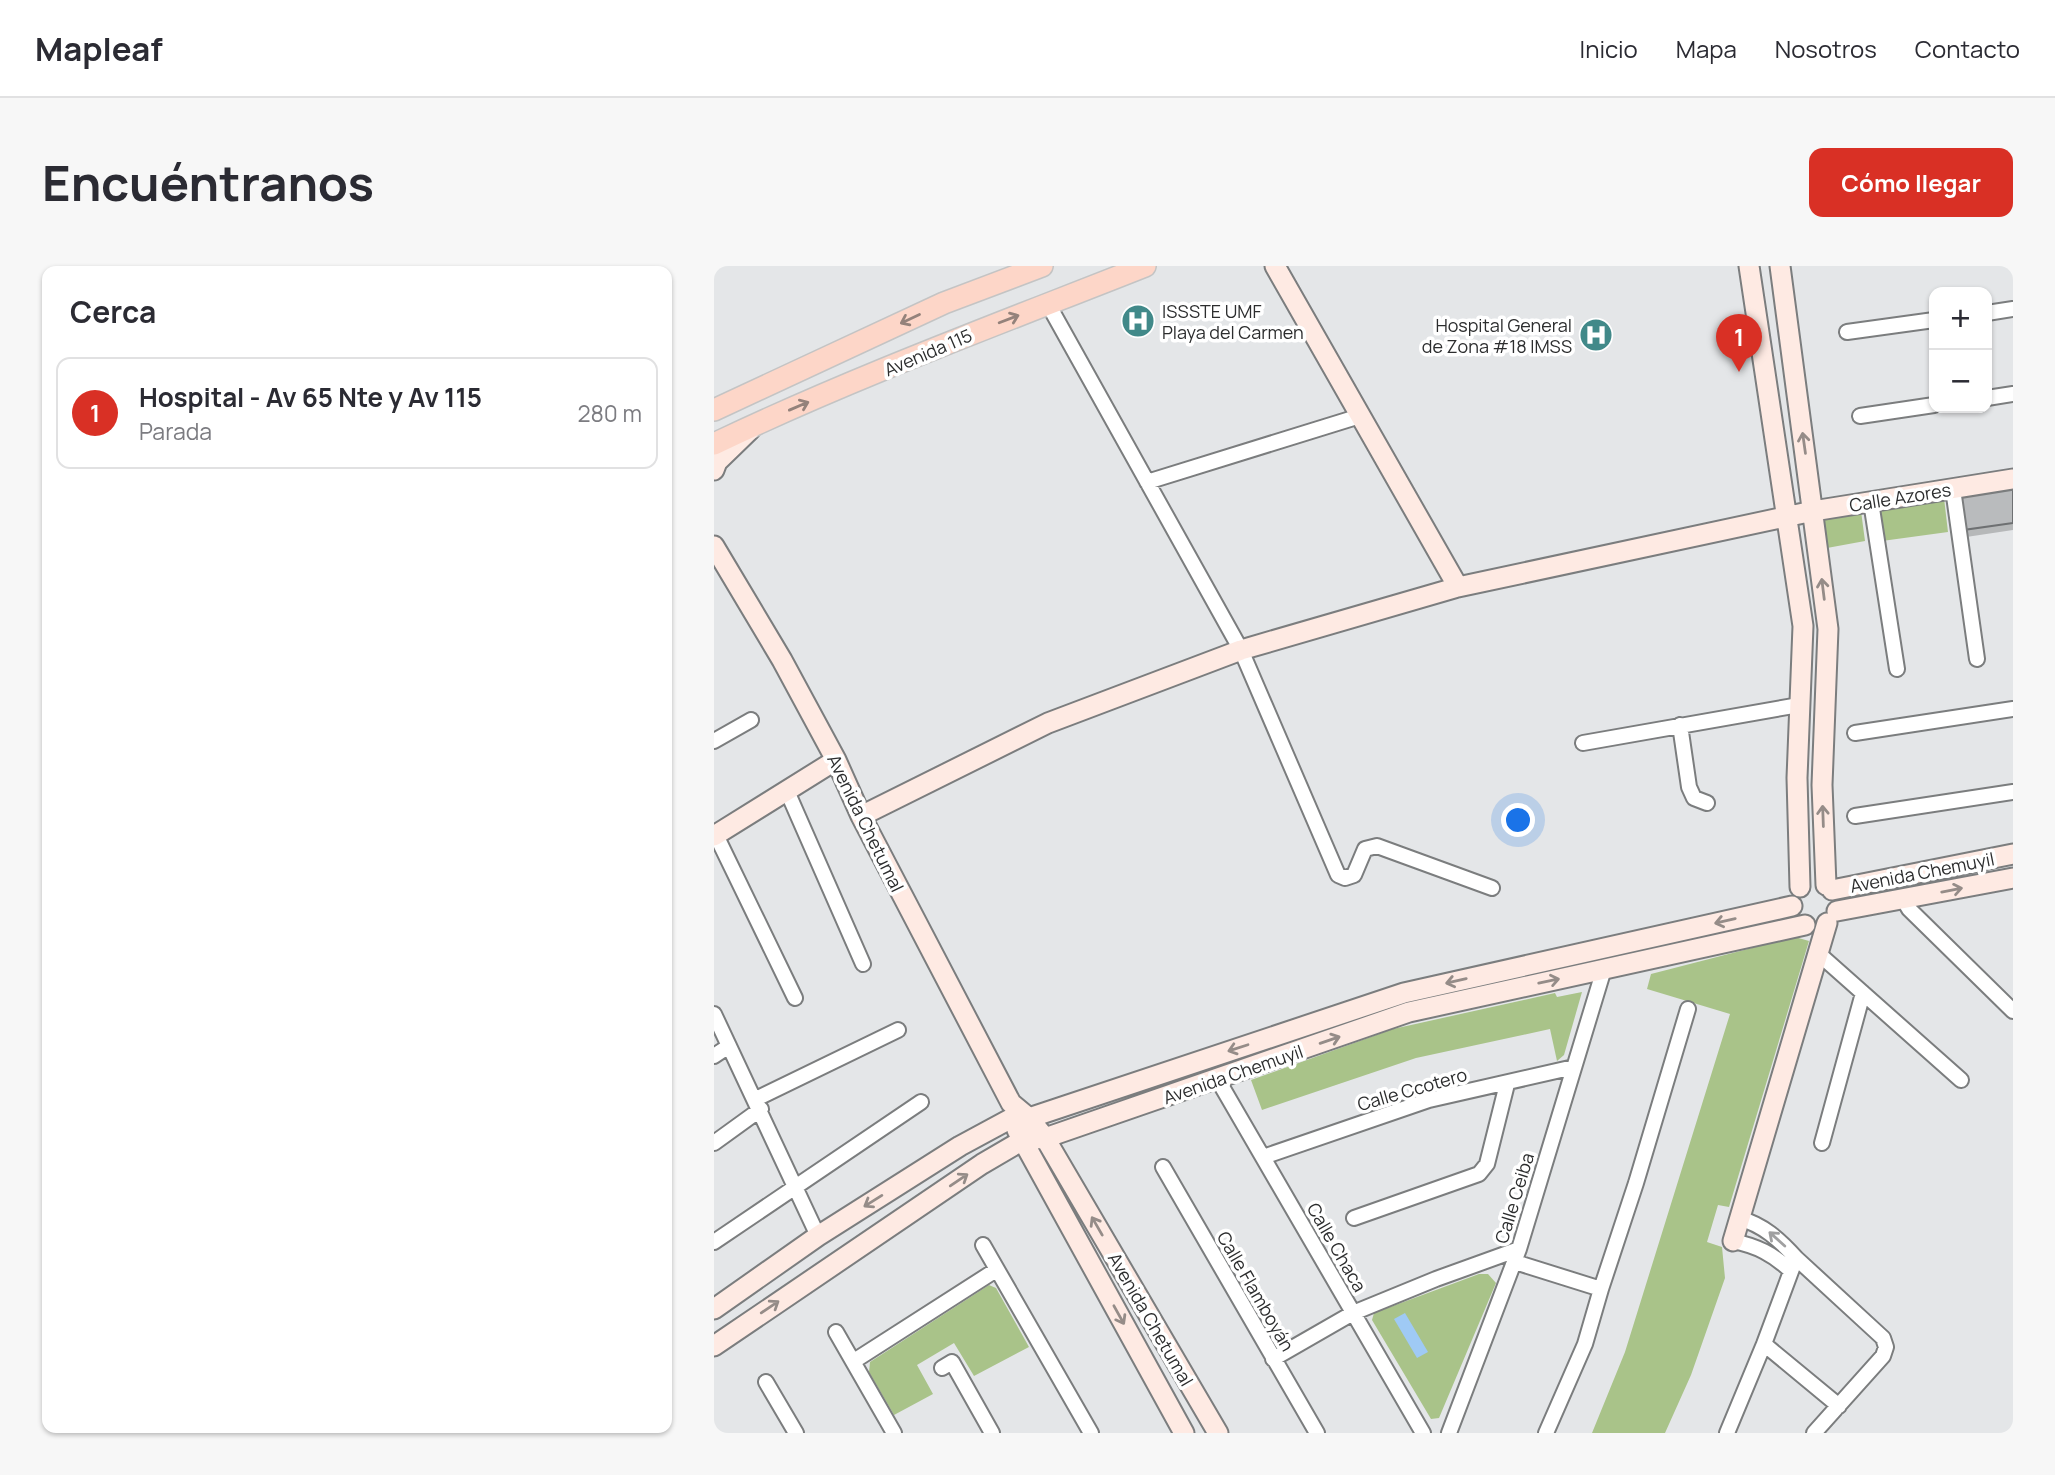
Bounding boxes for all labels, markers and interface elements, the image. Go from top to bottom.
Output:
text: Mapleaf [35,26,163,71]
text: Inicio [1580,32,1638,65]
text: Mapa [1676,32,1737,65]
text: Nosotros [1775,32,1877,65]
text: Contacto [1915,32,2020,65]
button: Cómo llegar [1809,148,2013,217]
text: Encuéntranos [42,149,374,216]
map controls [1929,287,1992,413]
button: + [1929,287,1992,350]
text: Cerca [70,291,156,332]
place label: ISSSTE UMF Playa del Carmen [1162,299,1304,344]
hospital icon: ISSSTE UMF Playa del Carmen [1119,302,1157,340]
one-way arrow [997,312,1019,325]
one-way arrow [900,313,922,326]
place label: Hospital General de Zona #18 IMSS [1422,313,1572,358]
pin: 1 [1716,314,1762,372]
hospital icon: Hospital General de Zona #18 IMSS [1577,316,1615,354]
street label: Avenida 115 [880,323,976,381]
button: − [1929,350,1992,413]
text: Hospital - Av 65 Nte y Av 115 [139,379,482,415]
text: 1 [90,397,100,429]
text: 280 m [577,397,642,429]
one-way arrow [787,399,809,412]
text: Parada [139,415,212,447]
one-way arrow [1797,432,1810,455]
street label: Calle Azores [1847,477,1953,517]
one-way arrow [1816,579,1829,601]
street label: Avenida Chetumal [822,750,910,896]
your location [1501,803,1535,837]
one-way arrow [1817,805,1830,828]
street label: Avenida Chemuyil [1848,846,1996,898]
one-way arrow [1940,882,1963,896]
one-way arrow [1714,914,1737,928]
one-way arrow [1537,974,1560,988]
one-way arrow [1445,975,1467,988]
one-way arrow [1318,1033,1340,1045]
street label: Avenida Chemuyil [1160,1039,1306,1109]
one-way arrow [1228,1043,1250,1055]
street label: Calle Ccotero [1354,1062,1470,1116]
street label: Calle Ceiba [1489,1150,1539,1246]
one-way arrow [948,1173,968,1187]
one-way arrow [864,1194,884,1208]
street label: Calle Chaca [1302,1198,1372,1296]
one-way arrow [1090,1217,1104,1237]
street label: Calle Flamboyán [1212,1227,1300,1355]
one-way arrow [1768,1231,1786,1247]
street label: Avenida Chetumal [1103,1248,1199,1390]
one-way arrow [759,1300,779,1314]
one-way arrow [1112,1304,1126,1324]

